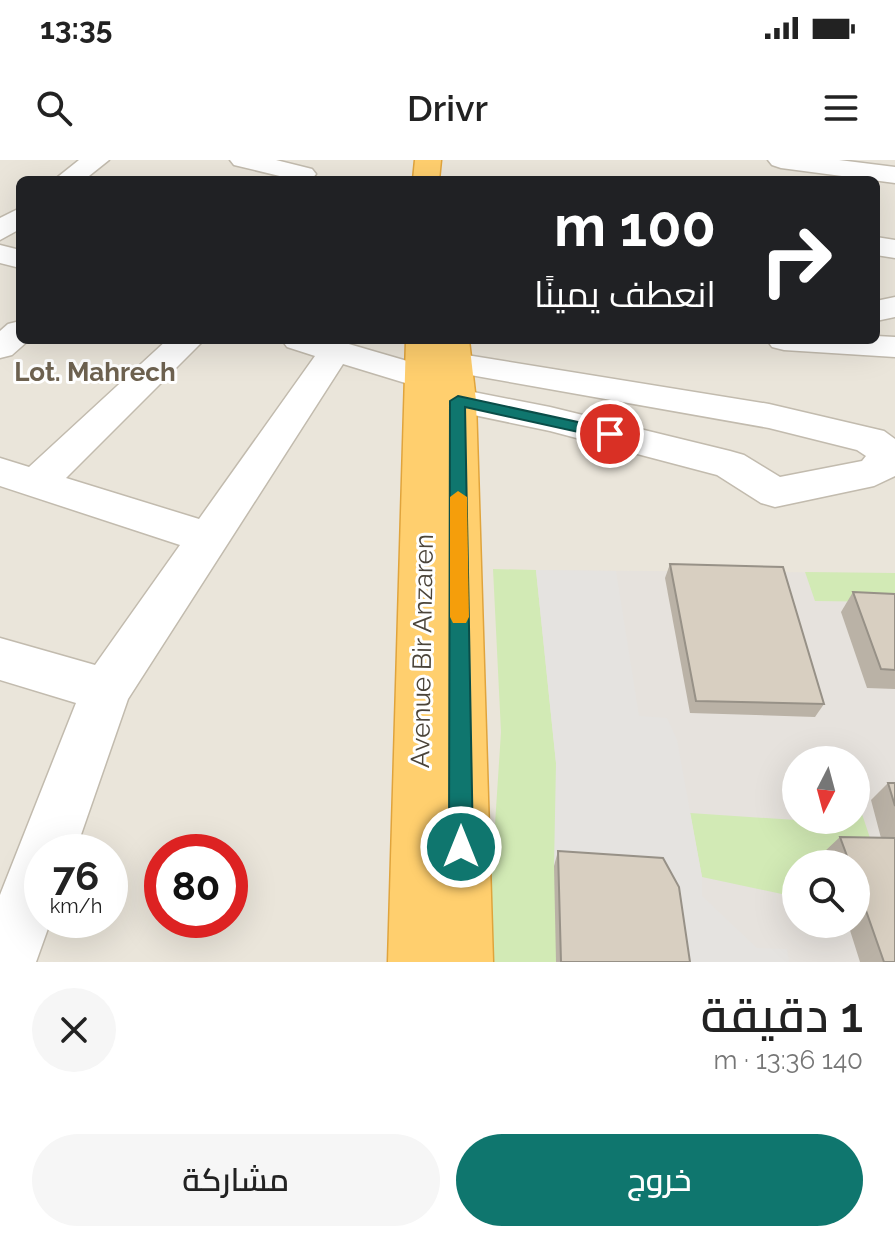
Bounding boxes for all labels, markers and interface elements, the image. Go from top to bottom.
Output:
text: 13:35 [40,11,112,46]
icon: search [32,86,76,130]
icon: menu [819,86,863,130]
text: Drivr [407,87,488,129]
text: 100 m [554,193,716,259]
icon: right [744,208,848,312]
text: انعطف يمينًا [534,273,716,315]
district label: Lot. Mahrech [14,357,176,387]
pin [576,400,644,468]
icon: arrive [588,412,632,456]
street label: Avenue Bir Anzaren [405,534,439,768]
north arrow [782,746,870,834]
map controls [782,746,870,938]
position arrow [419,805,503,889]
speed limit sign: 80 [144,834,248,938]
button: search [782,850,870,938]
text: 76 [53,852,99,899]
text: km/h [50,894,102,918]
text: 1 دقيقة [701,987,863,1043]
button: close [32,988,116,1072]
text: 140 m · 13:36 [714,1045,863,1075]
button: مشاركة [32,1134,440,1226]
button: خروج [456,1134,863,1226]

